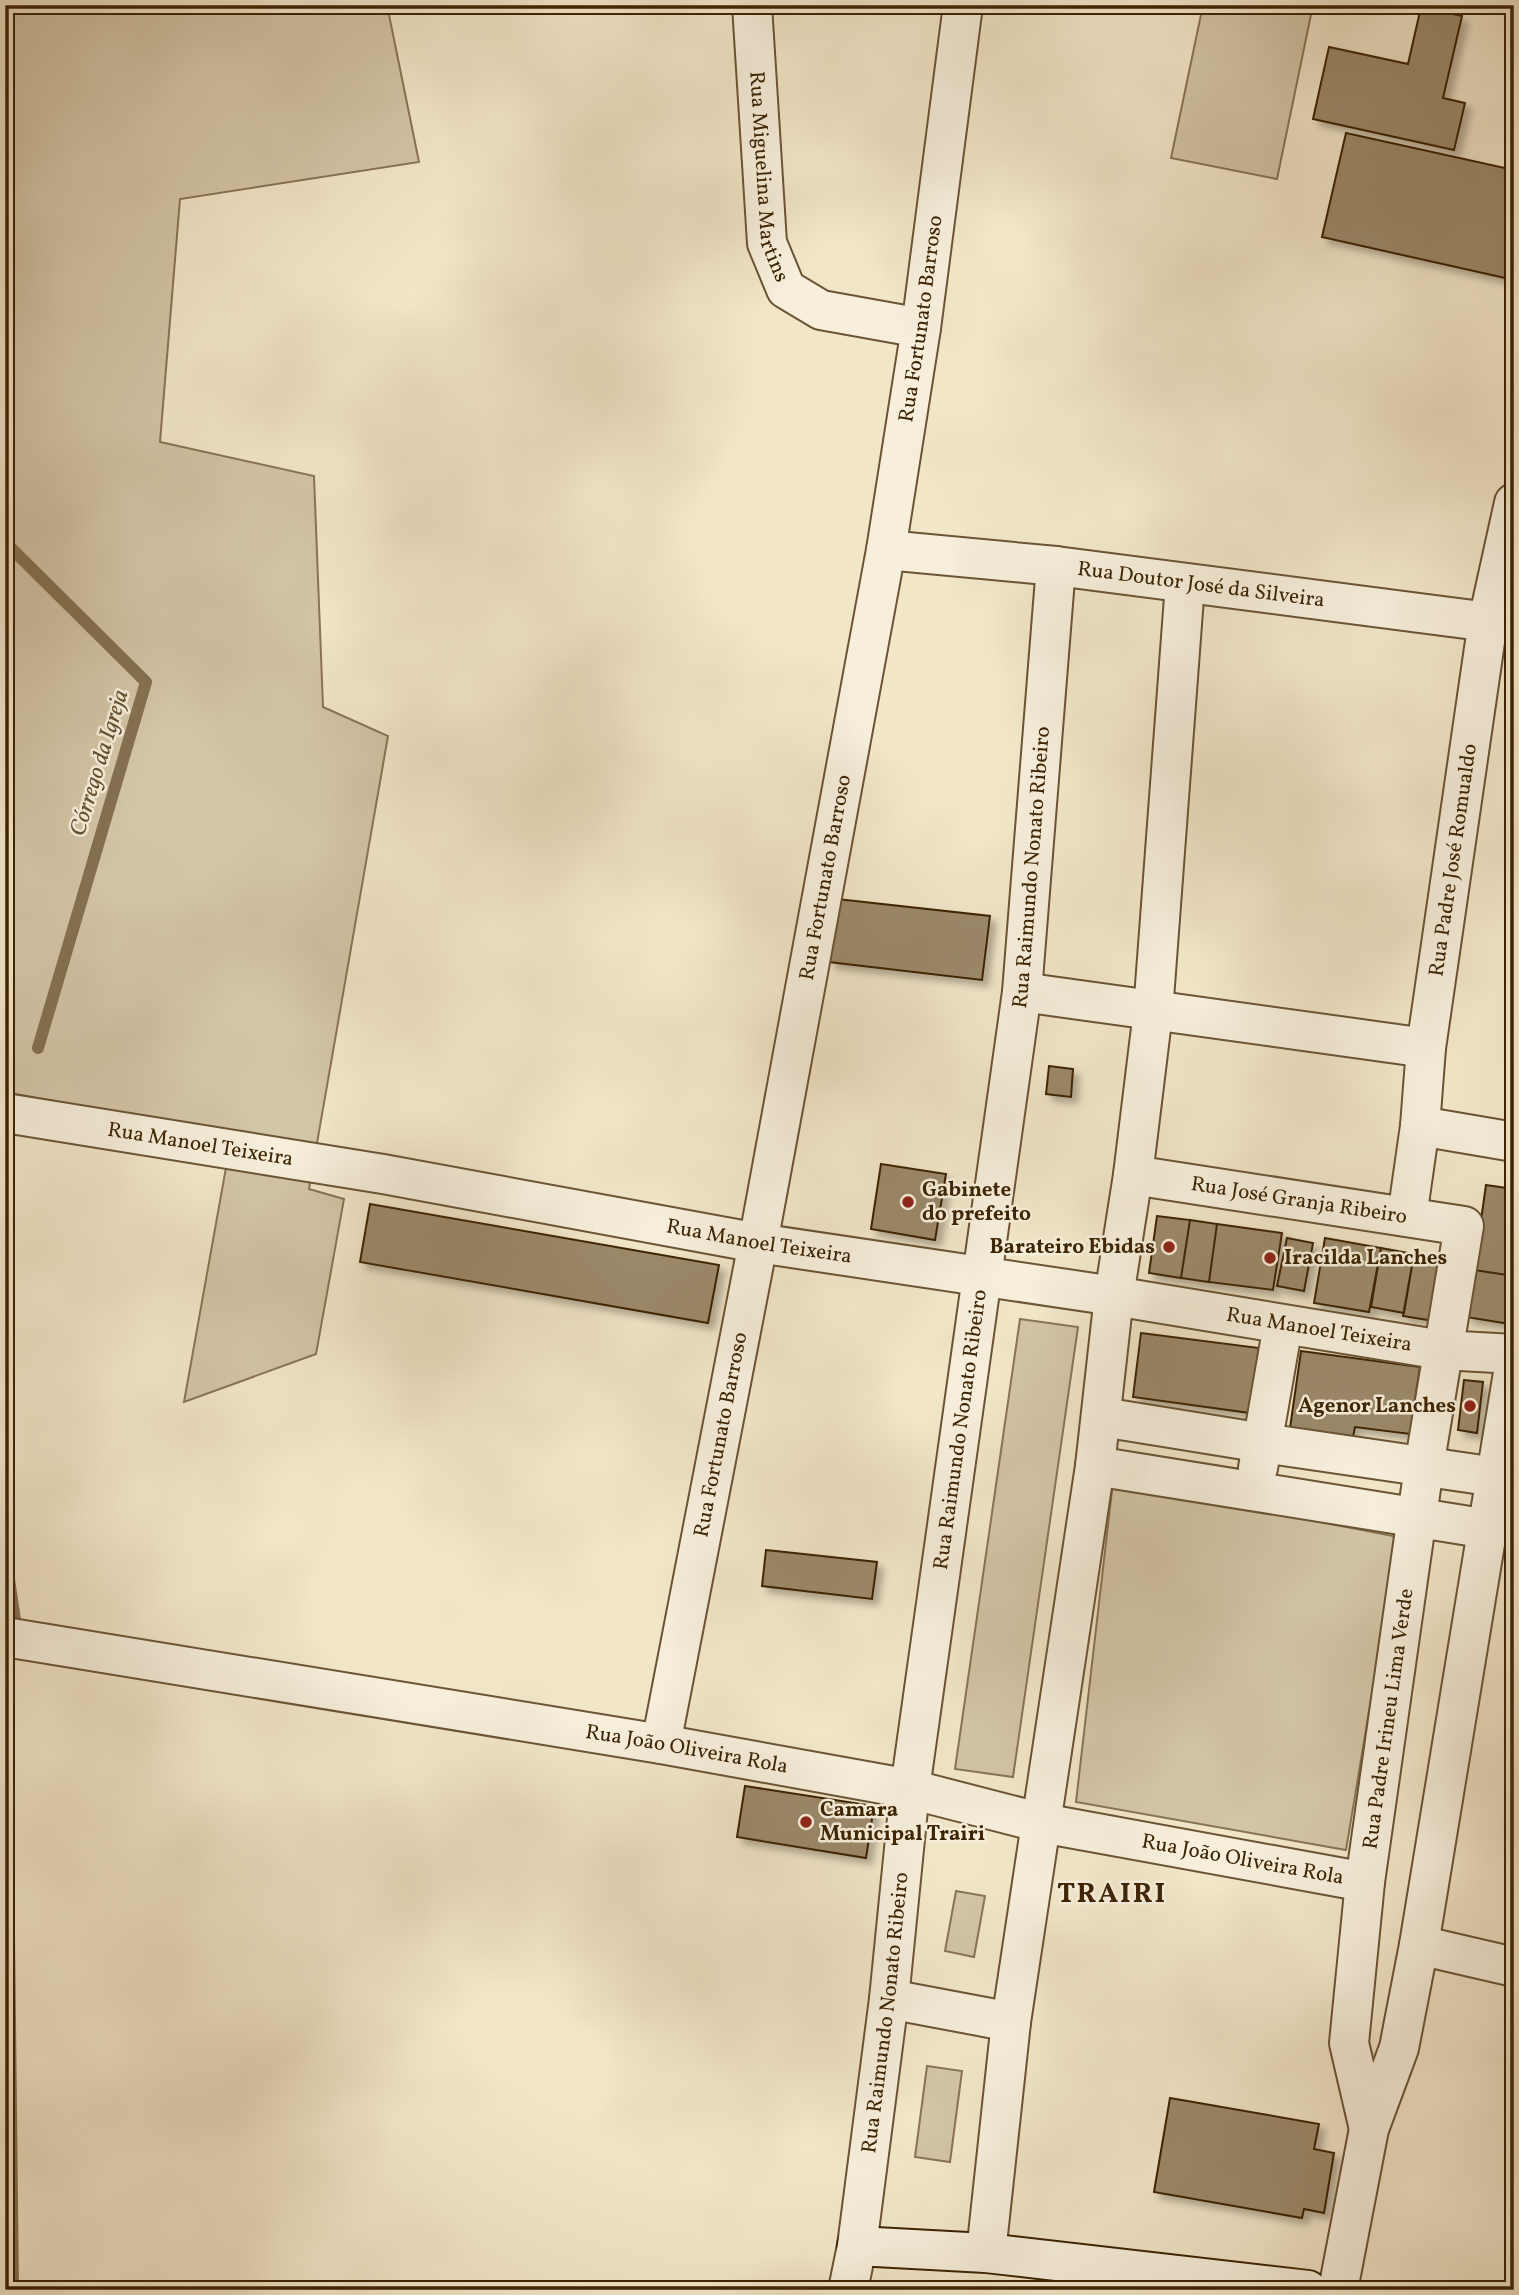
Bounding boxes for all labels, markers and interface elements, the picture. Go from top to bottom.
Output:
street label: Rua Miguelina Martins [742,70,796,287]
street label: Rua Fortunato Barroso [892,213,950,424]
street label: Rua Doutor José da Silveira [1076,554,1326,615]
water label: Córrego da Igreja [63,686,137,840]
street label: Rua Raimundo Nonato Ribeiro [1005,725,1058,1010]
street label: Rua Padre José Romualdo [1422,742,1485,979]
street label: Rua Fortunato Barroso [792,772,859,983]
street label: Rua Manoel Teixeira [105,1115,295,1174]
street label: Rua José Granja Ribeiro [1189,1170,1409,1232]
place label: Gabinete do prefeito [922,1176,1031,1229]
marker: Gabinete do prefeito [900,1194,916,1210]
street label: Rua Manoel Teixeira [664,1212,854,1271]
place label: Barateiro Ebidas [990,1233,1155,1262]
marker: Barateiro Ebidas [1161,1239,1177,1255]
place label: Iracilda Lanches [1284,1244,1447,1273]
marker: Iracilda Lanches [1262,1250,1278,1266]
street label: Rua Raimundo Nonato Ribeiro [926,1287,995,1572]
street label: Rua Manoel Teixeira [1224,1300,1414,1359]
street label: Rua Fortunato Barroso [687,1330,755,1540]
place label: Agenor Lanches [1298,1392,1456,1421]
marker: Agenor Lanches [1462,1398,1478,1414]
street label: Rua Padre Irineu Lima Verde [1356,1587,1422,1851]
street label: Rua João Oliveira Rola [583,1717,790,1781]
place label: Camara Municipal Trairi [820,1796,985,1849]
marker: Camara Municipal Trairi [798,1814,814,1830]
street label: Rua João Oliveira Rola [1139,1827,1346,1892]
street label: Rua Raimundo Nonato Ribeiro [855,1871,916,2155]
district label: TRAIRI [1057,1875,1167,1914]

